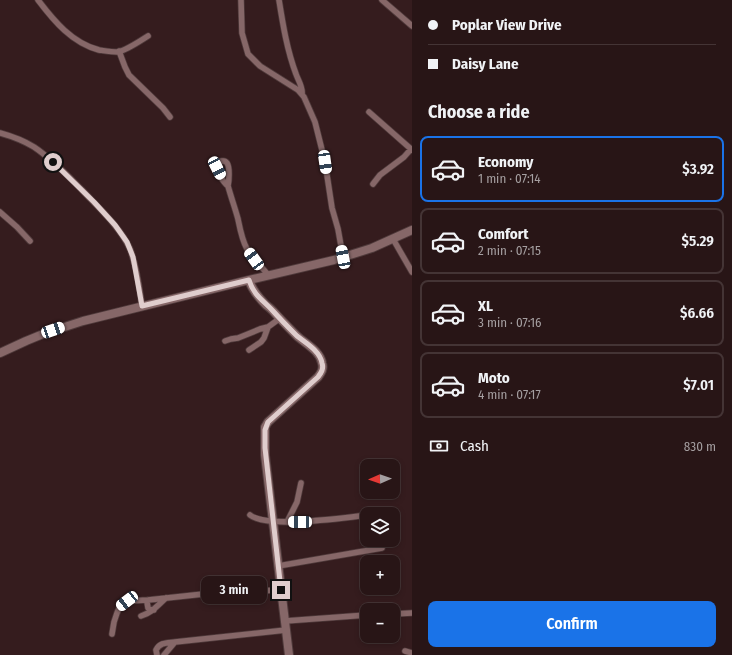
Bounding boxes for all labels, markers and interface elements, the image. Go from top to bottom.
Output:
text: Poplar View Drive [452,16,562,34]
text: Daisy Lane [452,55,519,73]
text: Choose a ride [428,101,530,123]
car [317,149,333,175]
icon: car [430,151,466,187]
route start [44,153,62,171]
text: Economy [478,153,533,171]
car [206,155,228,181]
text: $3.92 [682,160,714,178]
text: 1 min · 07:14 [478,171,541,186]
icon: car [430,223,466,259]
text: Comfort [478,225,529,243]
text: $5.29 [682,232,714,250]
text: 2 min · 07:15 [478,243,541,258]
car [335,244,351,270]
car [242,246,266,272]
icon: car [430,295,466,331]
text: XL [478,297,493,315]
text: $6.66 [680,304,714,322]
text: 3 min · 07:16 [478,315,541,330]
car [40,320,66,340]
icon: car [430,367,466,403]
text: Moto [478,369,510,387]
text: $7.01 [683,376,714,394]
text: 4 min · 07:17 [478,387,541,402]
icon: cash [428,435,450,457]
text: Cash [460,437,489,455]
text: 830 m [684,439,716,454]
north arrow [360,459,400,499]
map controls [360,459,400,643]
button: layers [360,507,400,547]
car [288,516,312,528]
button: + [360,555,400,595]
callout: 3 min [201,576,267,604]
route end [272,581,290,599]
text: 3 min [220,582,249,597]
car [114,589,140,613]
button: Confirm [428,601,716,647]
button: − [360,603,400,643]

